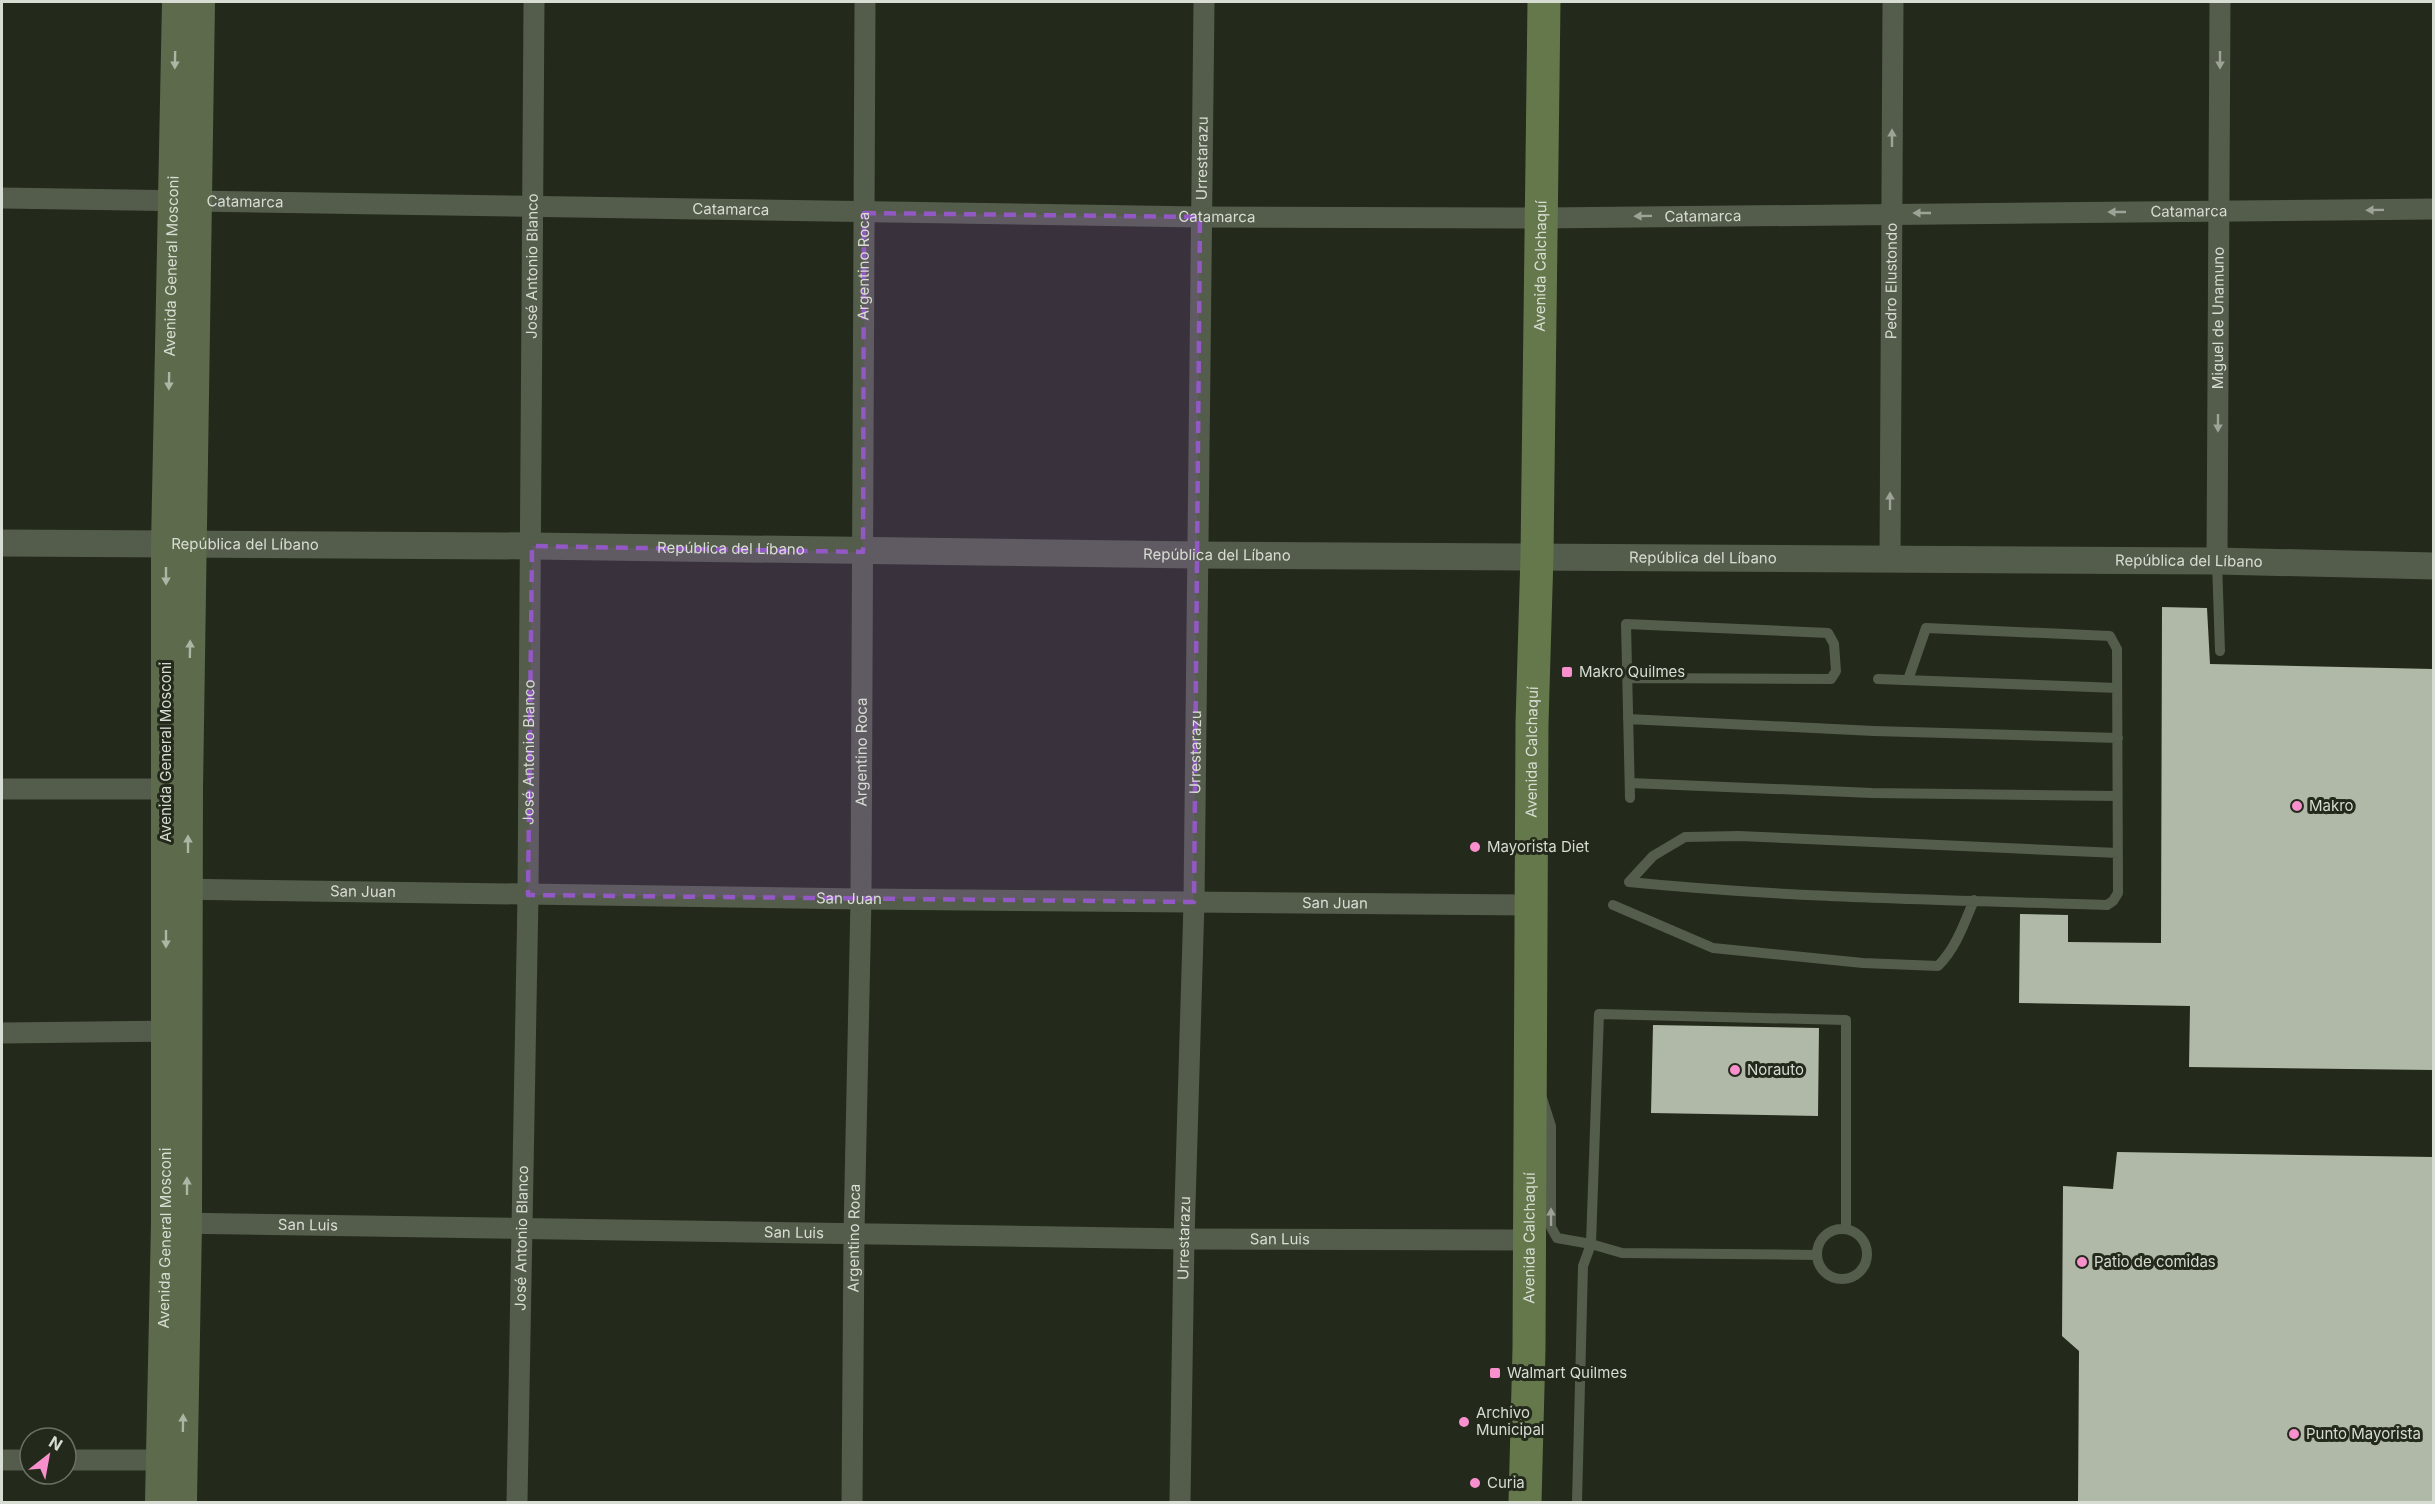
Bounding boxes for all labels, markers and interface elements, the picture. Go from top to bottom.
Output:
one-way arrow [171,50,180,69]
one-way arrow [2215,50,2225,69]
street label: Urrestarazu [1192,116,1212,200]
one-way arrow [1887,129,1897,148]
street label: Avenida General Mosconi [160,176,182,357]
street label: Catamarca [206,191,284,211]
street label: José Antonio Blanco [522,193,542,339]
street label: Catamarca [692,199,770,219]
street label: Avenida Calchaquí [1530,200,1550,332]
street label: Catamarca [2150,201,2227,221]
one-way arrow [2366,205,2385,215]
street label: Catamarca [1664,206,1741,226]
street label: Catamarca [1178,207,1255,226]
one-way arrow [2108,207,2127,217]
one-way arrow [1913,208,1932,218]
one-way arrow [1634,211,1653,221]
street label: Argentino Roca [854,212,873,321]
street label: Pedro Elustondo [1881,223,1901,339]
street label: Miguel de Unamuno [2208,247,2228,389]
one-way arrow [164,371,174,390]
one-way arrow [2213,413,2223,432]
one-way arrow [1885,492,1895,511]
street label: República del Líbano [171,534,319,554]
street label: República del Líbano [657,538,805,559]
street label: República del Líbano [1143,544,1291,565]
street label: República del Líbano [1629,548,1777,567]
street label: República del Líbano [2115,550,2263,571]
one-way arrow [161,566,171,585]
one-way arrow [185,640,195,659]
street label: Avenida General Mosconi [156,662,175,842]
place label: Makro Quilmes [1579,662,1685,681]
marker: Makro Quilmes [1560,665,1574,679]
street label: José Antonio Blanco [518,679,538,825]
street label: Avenida Calchaquí [1522,686,1542,818]
street label: Argentino Roca [851,698,871,807]
street label: Urrestarazu [1185,710,1205,794]
place label: Makro [2309,796,2354,815]
marker: Makro [2290,799,2304,813]
one-way arrow [183,835,193,854]
place label: Mayorista Diet [1487,837,1589,856]
marker: Mayorista Diet [1468,840,1482,854]
street label: San Juan [330,881,396,901]
street label: San Juan [816,888,882,908]
street label: San Juan [1302,893,1368,913]
one-way arrow [161,929,171,948]
place label: Norauto [1747,1060,1804,1079]
marker: Norauto [1728,1063,1742,1077]
street label: Avenida General Mosconi [154,1148,175,1329]
street label: José Antonio Blanco [510,1165,532,1311]
street label: Avenida Calchaquí [1519,1172,1539,1304]
one-way arrow [182,1177,192,1196]
street label: Argentino Roca [844,1183,864,1292]
street label: Urrestarazu [1173,1196,1194,1280]
one-way arrow [1546,1207,1556,1226]
street label: San Luis [278,1215,338,1235]
street label: San Luis [764,1222,824,1242]
street label: San Luis [1250,1229,1310,1248]
place label: Patio de comidas [2094,1252,2216,1271]
marker: Patio de comidas [2075,1255,2089,1269]
place label: Walmart Quilmes [1507,1363,1627,1382]
marker: Walmart Quilmes [1488,1366,1502,1380]
place label: Archivo Municipal [1476,1403,1545,1439]
one-way arrow [179,1414,188,1433]
marker: Archivo Municipal [1457,1415,1471,1429]
place label: Punto Mayorista [2306,1424,2421,1443]
north arrow [18,1426,78,1486]
marker: Punto Mayorista [2287,1427,2301,1441]
text: N [45,1431,66,1455]
place label: Curia [1487,1473,1525,1492]
marker: Curia [1468,1476,1482,1490]

